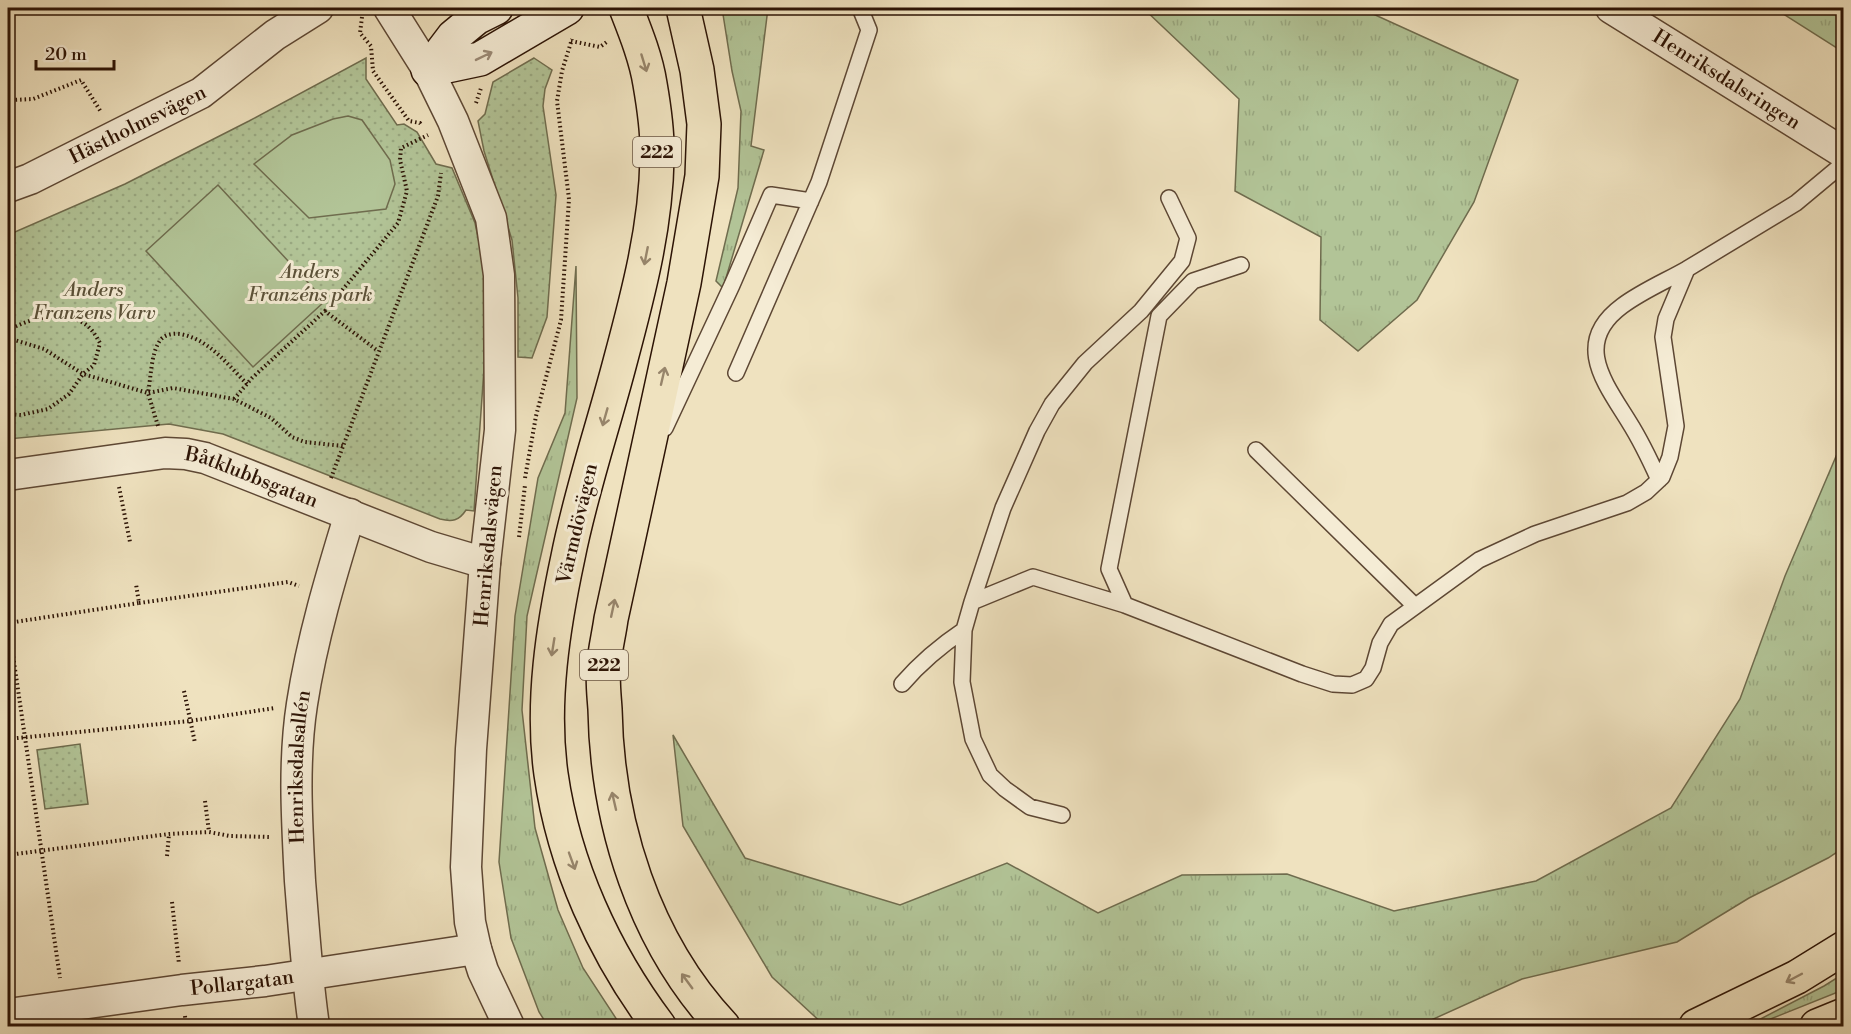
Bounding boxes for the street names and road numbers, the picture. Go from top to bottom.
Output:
street label: Henriksdalsringen [1648,24,1805,135]
street label: Hästholmsvägen [65,80,211,170]
road number: 222 [633,137,681,167]
street label: Båtklubbsgatan [182,441,322,514]
street label: Värmdövägen [552,461,604,588]
street label: Henriksdalsvägen [469,464,509,628]
road number: 222 [580,650,628,680]
street label: Henriksdalsallén [284,688,317,844]
street label: Pollargatan [189,964,295,1002]

